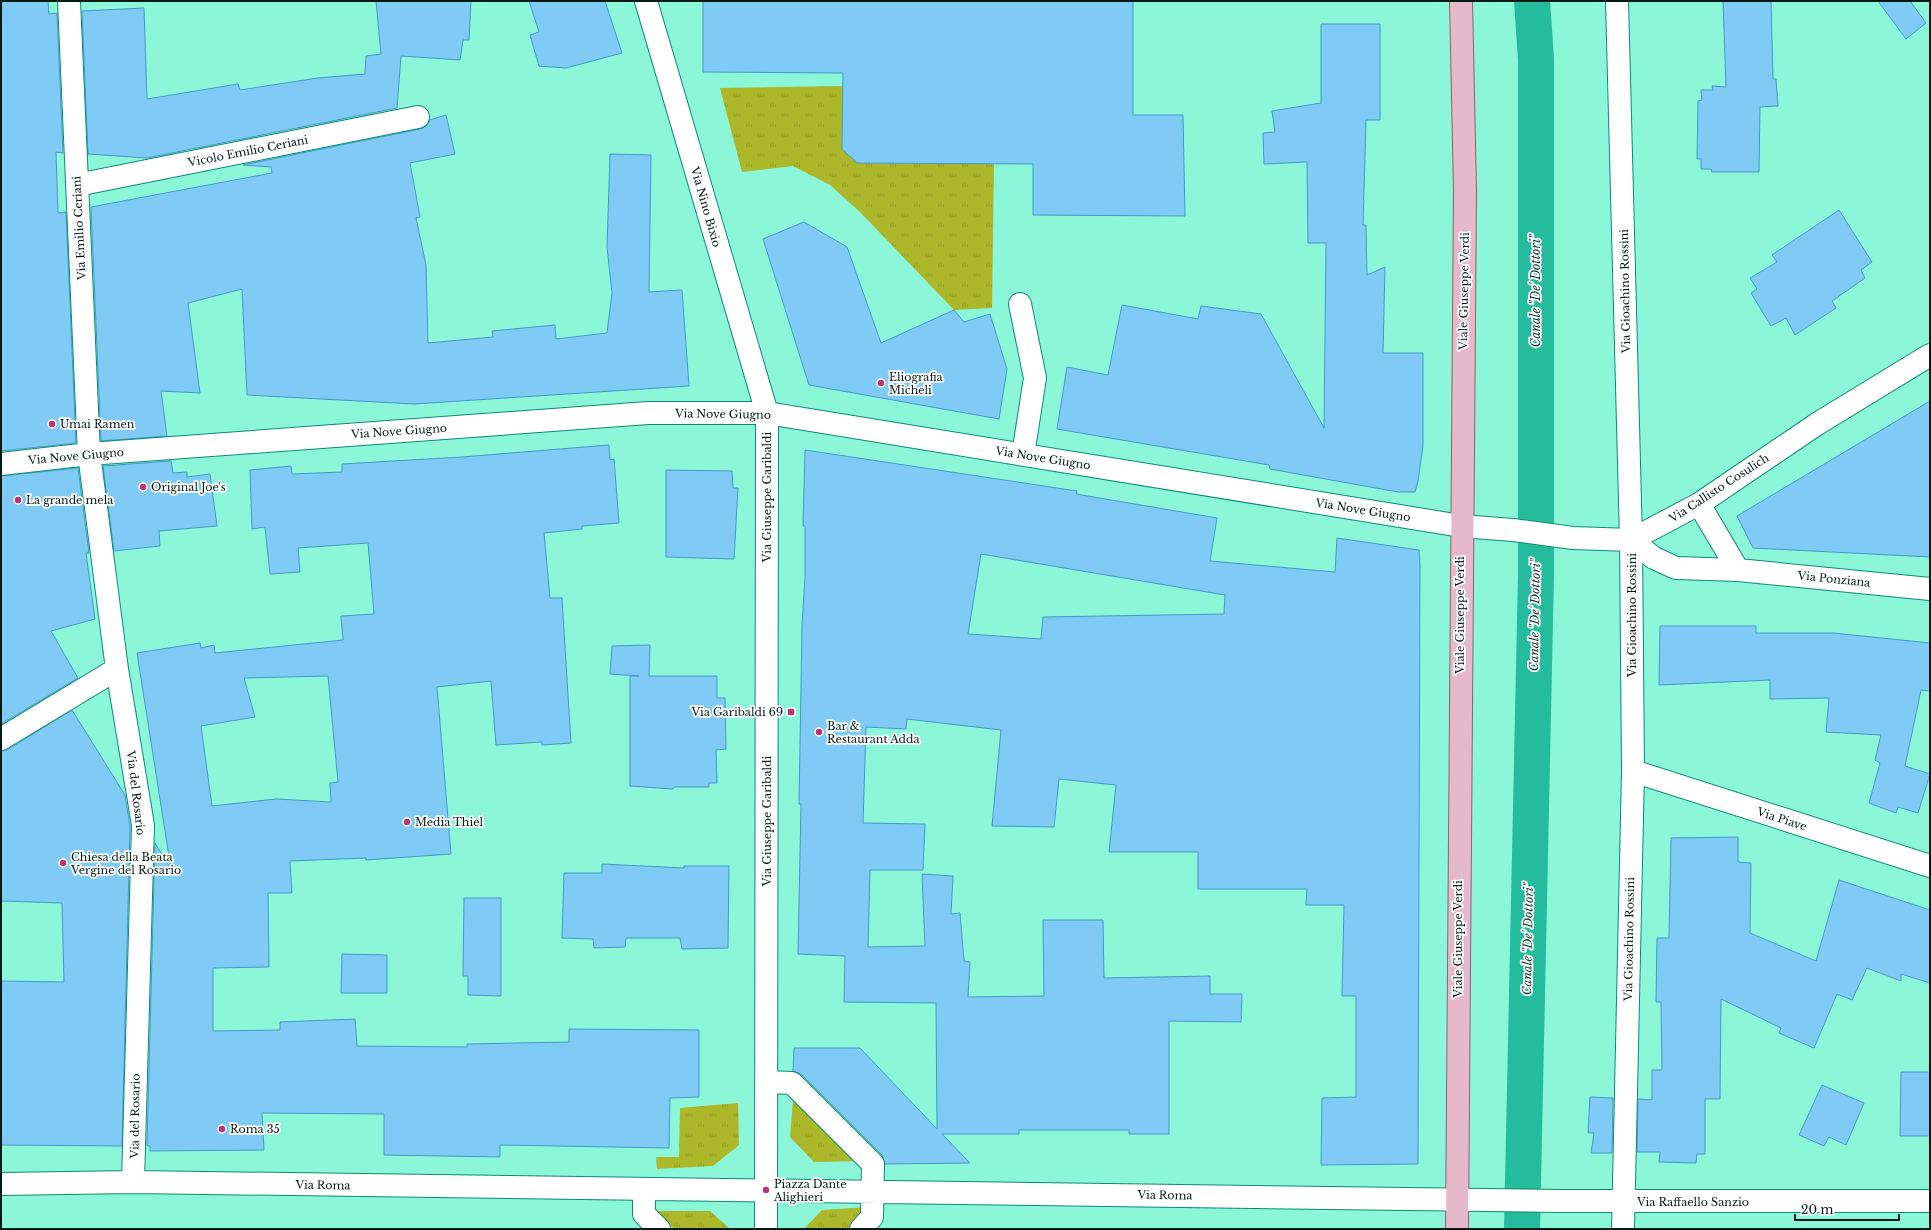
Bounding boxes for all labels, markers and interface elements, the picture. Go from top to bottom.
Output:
street label: Vicolo Emilio Ceriani [186,132,309,170]
street label: Via Nino Bixio [688,164,724,249]
street label: Via Emilio Ceriani [69,175,89,281]
street label: Via Gioachino Rossini [1617,229,1633,354]
street label: Viale Giuseppe Verdi [1456,232,1472,351]
water label: Canale "De' Dottori" [1528,233,1543,347]
place label: Eliografia Micheli [889,370,944,397]
marker: Eliografia Micheli [876,378,886,388]
street label: Via Nove Giugno [674,406,771,422]
place label: Umai Ramen [60,417,135,431]
marker: Umai Ramen [47,419,57,429]
street label: Via Nove Giugno [350,421,447,441]
street label: Via Giuseppe Garibaldi [760,432,774,563]
street label: Via Nove Giugno [994,443,1091,472]
street label: Via Nove Giugno [27,445,124,467]
street label: Via Callisto Cosulich [1666,450,1772,526]
place label: Original Joe's [151,480,226,494]
marker: Original Joe's [138,482,148,492]
place label: La grande mela [26,493,114,507]
marker: La grande mela [13,495,23,505]
street label: Via Nove Giugno [1314,495,1411,524]
street label: Via Gioachino Rossini [1625,553,1639,678]
street label: Viale Giuseppe Verdi [1453,556,1467,675]
water label: Canale "De' Dottori" [1526,557,1543,671]
street label: Via Ponziana [1796,568,1872,590]
place label: Via Garibaldi 69 [691,705,783,719]
marker: Via Garibaldi 69 [786,707,796,717]
place label: Bar & Restaurant Adda [827,719,920,746]
marker: Bar & Restaurant Adda [814,727,824,737]
street label: Via del Rosario [124,749,148,836]
street label: Via Giuseppe Garibaldi [760,756,774,887]
street label: Via Piave [1754,804,1809,834]
place label: Media Thiel [415,815,483,829]
marker: Media Thiel [402,817,412,827]
place label: Chiesa della Beata Vergine del Rosario [70,850,181,877]
marker: Chiesa della Beata Vergine del Rosario [58,858,68,868]
street label: Via Gioachino Rossini [1621,877,1637,1002]
street label: Viale Giuseppe Verdi [1451,880,1465,999]
water label: Canale "De' Dottori" [1519,881,1536,995]
street label: Via del Rosario [127,1073,143,1160]
place label: Roma 35 [230,1122,280,1136]
marker: Roma 35 [217,1124,227,1134]
place label: Piazza Dante Alighieri [773,1177,847,1204]
street label: Via Roma [294,1178,352,1192]
marker: Piazza Dante Alighieri [761,1185,771,1195]
street label: Via Roma [1136,1188,1194,1202]
street label: Via Raffaello Sanzio [1636,1195,1749,1209]
scale bar [1795,1196,1899,1222]
text: 20 m [1801,1202,1833,1217]

